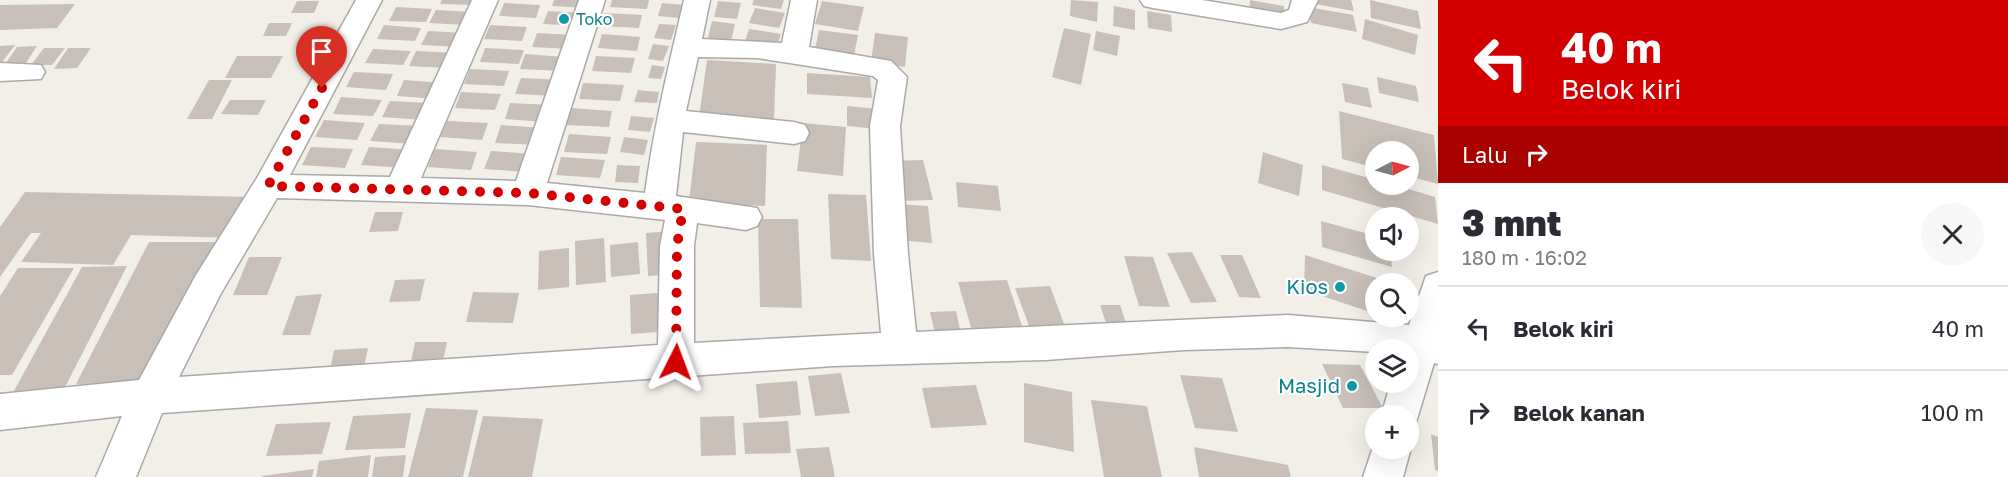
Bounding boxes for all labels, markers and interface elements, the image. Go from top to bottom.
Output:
place label: Toko [576,9,612,29]
marker: Toko [557,12,571,26]
text: 40 m [1561,22,1662,72]
icon: left [1462,24,1540,102]
pin [296,26,347,88]
icon: arrive [305,35,338,68]
text: Belok kiri [1561,73,1682,105]
icon: right [1520,138,1553,171]
north arrow [1365,141,1419,195]
map controls [1365,141,1419,459]
text: Lalu [1462,141,1508,168]
text: 3 mnt [1462,201,1562,244]
button: close [1921,203,1984,266]
button: sound [1365,207,1419,261]
text: 180 m · 16:02 [1462,245,1587,269]
button: search [1365,273,1419,327]
place label: Kios [1286,274,1328,298]
marker: Kios [1333,280,1347,294]
icon: left [1462,312,1495,345]
text: Belok kiri [1513,315,1614,342]
text: 40 m [1932,315,1984,342]
position arrow [644,330,708,394]
button: layers [1365,339,1419,393]
place label: Masjid [1278,373,1340,397]
marker: Masjid [1345,379,1359,393]
icon: right [1462,396,1495,429]
text: Belok kanan [1513,399,1645,426]
text: 100 m [1921,399,1984,426]
button: + [1365,405,1419,459]

